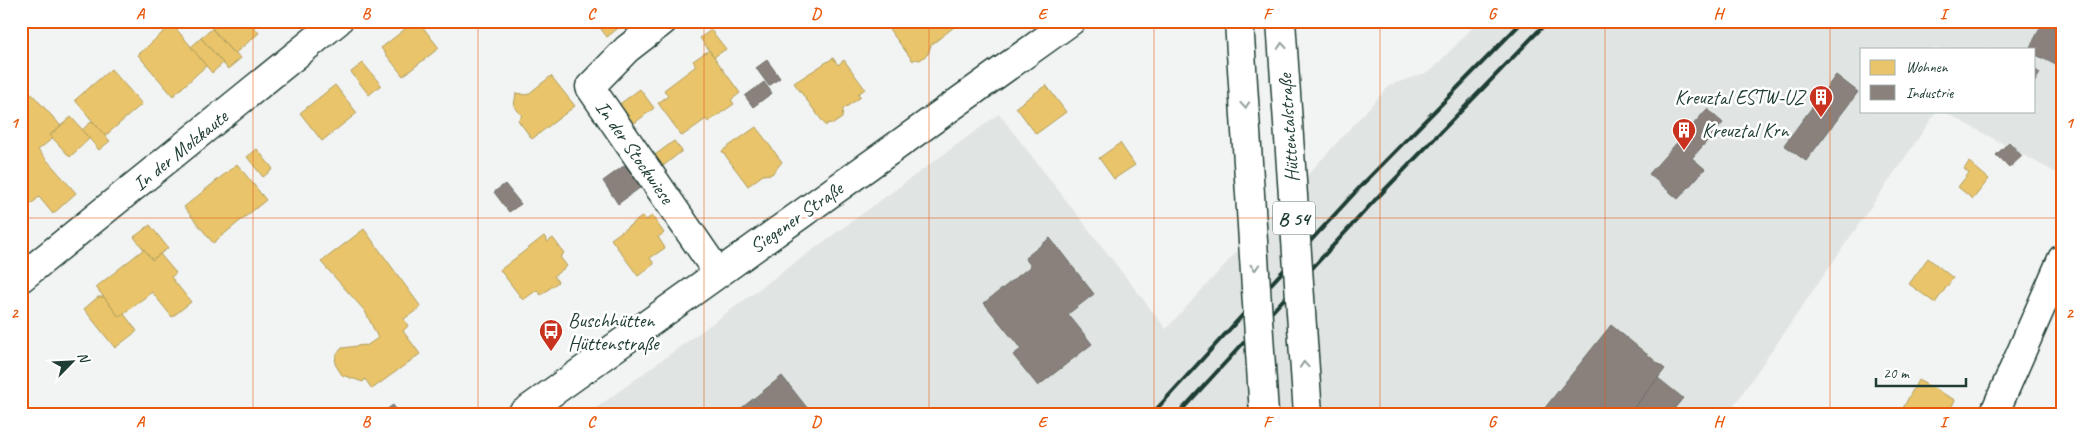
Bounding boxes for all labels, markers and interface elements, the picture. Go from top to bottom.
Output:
text: A [136,4,146,24]
text: B [362,4,372,24]
text: C [587,4,597,24]
text: D [811,4,822,24]
text: E [1038,4,1049,24]
text: F [1263,4,1274,24]
text: G [1488,4,1498,24]
text: H [1713,4,1725,24]
text: I [1940,4,1950,24]
one-way arrow [1277,42,1288,50]
legend [1860,48,2036,112]
text: Wohnen [1906,58,1949,77]
street label: Hüttentalstraße [1272,71,1305,183]
building icon: Kreuztal ESTW-UZ [1808,84,1834,118]
text: Industrie [1906,84,1954,103]
place label: Kreuztal ESTW-UZ [1675,85,1808,110]
street label: In der Stockwiese [590,96,680,210]
one-way arrow [1240,101,1251,109]
street label: In der Molzkaute [128,103,234,196]
text: 1 [10,113,19,133]
text: 1 [2065,113,2074,133]
building icon: Kreuztal Krn [1671,117,1697,151]
place label: Kreuztal Krn [1702,118,1790,143]
street label: Siegener Straße [745,175,849,259]
road number: B 54 [1273,202,1315,234]
one-way arrow [1250,263,1261,271]
text: 2 [10,303,19,323]
text: 2 [2065,303,2074,323]
place label: Buschhütten Hüttenstraße [568,308,660,356]
bus stop icon: Buschhütten Hüttenstraße [538,318,564,352]
north arrow [48,338,98,388]
text: N [74,349,94,366]
scale bar [1876,355,1966,387]
one-way arrow [1299,361,1310,369]
text: 20 m [1883,364,1910,383]
text: A [136,412,146,432]
text: B [362,412,372,432]
text: C [587,412,597,432]
text: D [811,412,822,432]
text: E [1038,412,1049,432]
text: F [1263,412,1274,432]
text: G [1488,412,1498,432]
text: H [1713,412,1725,432]
text: I [1940,412,1950,432]

